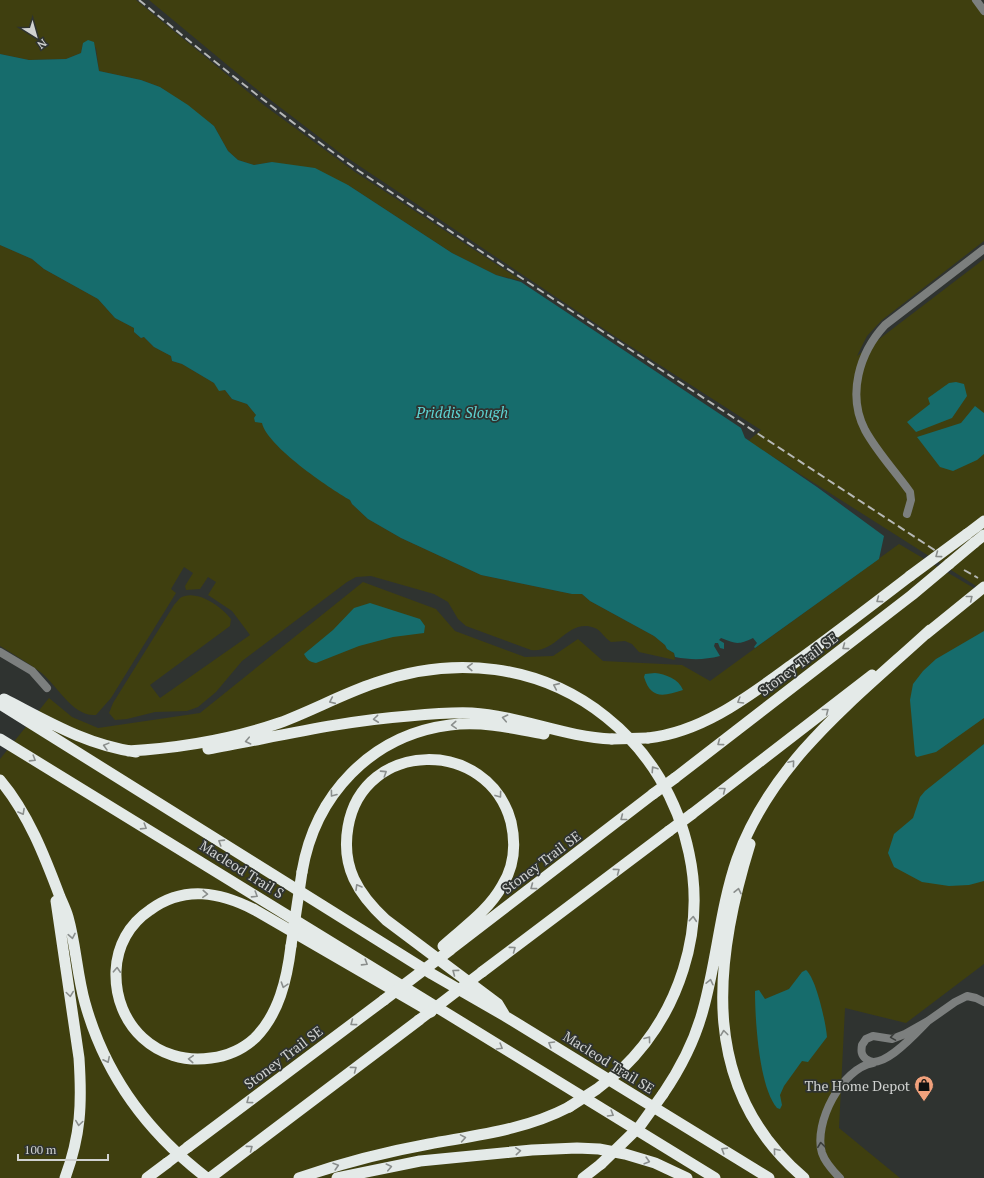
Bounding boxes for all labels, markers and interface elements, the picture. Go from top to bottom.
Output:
north arrow [16,16,56,56]
text: N [34,36,50,52]
water label: Priddis Slough [415,402,508,422]
one-way arrow [936,550,943,557]
one-way arrow [876,595,883,602]
one-way arrow [965,596,972,603]
street label: Stoney Trail SE [755,628,841,700]
one-way arrow [843,642,850,649]
one-way arrow [467,663,473,671]
one-way arrow [553,683,561,691]
one-way arrow [328,696,336,704]
one-way arrow [737,697,744,704]
one-way arrow [822,708,829,715]
one-way arrow [373,714,379,723]
one-way arrow [502,714,508,722]
one-way arrow [451,721,457,730]
one-way arrow [245,737,251,745]
one-way arrow [718,738,725,745]
one-way arrow [103,742,110,751]
one-way arrow [29,754,36,762]
one-way arrow [787,761,794,768]
one-way arrow [652,767,659,774]
one-way arrow [380,770,387,778]
one-way arrow [719,788,726,795]
one-way arrow [331,790,338,797]
one-way arrow [494,791,501,798]
one-way arrow [17,807,25,815]
one-way arrow [620,813,627,820]
one-way arrow [140,822,147,830]
street label: Stoney Trail SE [498,826,584,898]
street label: Macleod Trail S [196,836,288,902]
one-way arrow [218,839,225,846]
one-way arrow [613,868,620,875]
one-way arrow [530,882,537,890]
one-way arrow [356,884,363,891]
one-way arrow [734,888,742,894]
one-way arrow [202,890,208,899]
one-way arrow [251,890,258,898]
one-way arrow [688,916,697,922]
one-way arrow [67,932,76,939]
one-way arrow [509,947,516,954]
one-way arrow [361,959,368,966]
one-way arrow [112,967,121,973]
one-way arrow [453,970,460,977]
one-way arrow [705,978,713,985]
one-way arrow [280,981,289,988]
one-way arrow [65,991,74,997]
one-way arrow [350,1018,357,1025]
street label: Stoney Trail SE [240,1021,326,1093]
street label: Macleod Trail SE [560,1026,658,1098]
one-way arrow [720,1030,729,1037]
one-way arrow [889,1032,896,1041]
one-way arrow [643,1037,650,1044]
one-way arrow [496,1042,503,1049]
one-way arrow [548,1042,555,1049]
one-way arrow [188,1055,194,1064]
one-way arrow [102,1056,110,1063]
one-way arrow [349,1067,356,1074]
shop icon: The Home Depot [913,1074,935,1102]
place label: The Home Depot [805,1076,911,1095]
one-way arrow [246,1097,253,1104]
one-way arrow [607,1110,614,1117]
one-way arrow [75,1120,84,1126]
one-way arrow [460,1134,466,1143]
scale bar [18,1136,108,1162]
text: 100 m [24,1142,57,1157]
one-way arrow [817,1142,826,1148]
one-way arrow [246,1145,253,1152]
one-way arrow [515,1147,521,1156]
one-way arrow [721,1148,728,1155]
one-way arrow [774,1148,781,1155]
one-way arrow [643,1156,650,1165]
one-way arrow [333,1162,340,1171]
one-way arrow [386,1163,392,1171]

